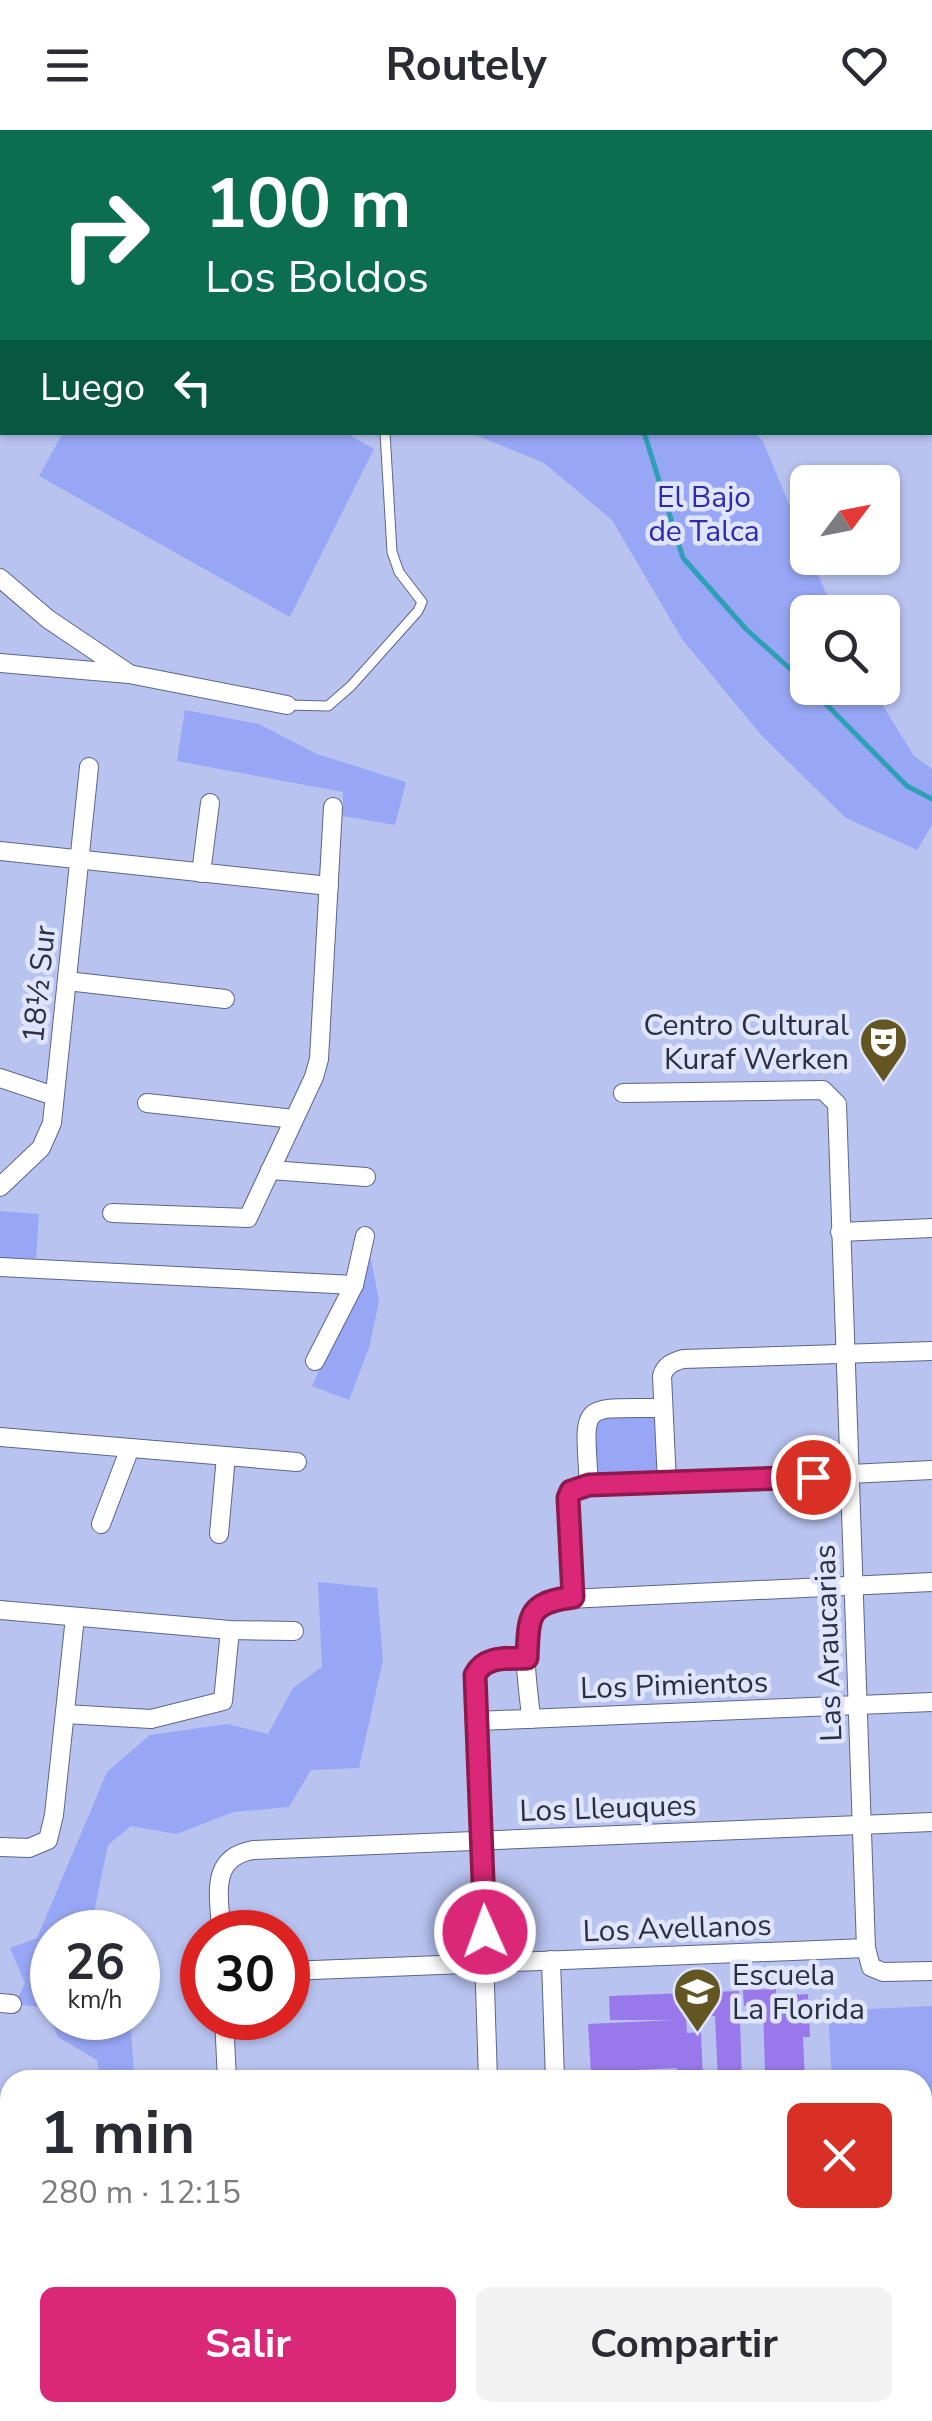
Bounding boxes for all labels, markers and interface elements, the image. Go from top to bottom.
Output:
text: Routely [385,35,547,96]
icon: menu [40,38,95,93]
icon: heart [837,38,892,93]
text: 100 m [205,156,411,252]
icon: right [40,170,170,300]
text: Los Boldos [205,247,429,308]
icon: left [165,360,220,415]
text: Luego [40,362,145,413]
north arrow [790,465,900,575]
map controls [790,465,900,705]
park label: El Bajo de Talca [648,477,760,552]
button: search [790,595,900,705]
street label: 18½ Sur [13,923,66,1045]
place label: Centro Cultural Kuraf Werken [643,1005,849,1080]
theatre icon: Centro Cultural Kuraf Werken [858,1016,910,1084]
pin [771,1435,856,1520]
icon: arrive [786,1450,841,1505]
street label: Las Araucarias [805,1544,852,1742]
street label: Los Pimientos [579,1662,769,1709]
street label: Los Lleuques [519,1785,697,1832]
position arrow [433,1880,537,1984]
street label: Los Avellanos [582,1905,772,1952]
speed limit sign: 30 [180,1910,310,2040]
text: 26 [65,1928,125,1997]
place label: Escuela La Florida [732,1955,865,2030]
school or university icon: Escuela La Florida [671,1966,723,2034]
text: km/h [67,1983,123,2017]
text: 1 min [40,2092,195,2174]
button: close [787,2103,892,2208]
text: 280 m · 12:15 [40,2171,241,2214]
button: Salir [40,2287,456,2402]
button: Compartir [476,2287,892,2402]

